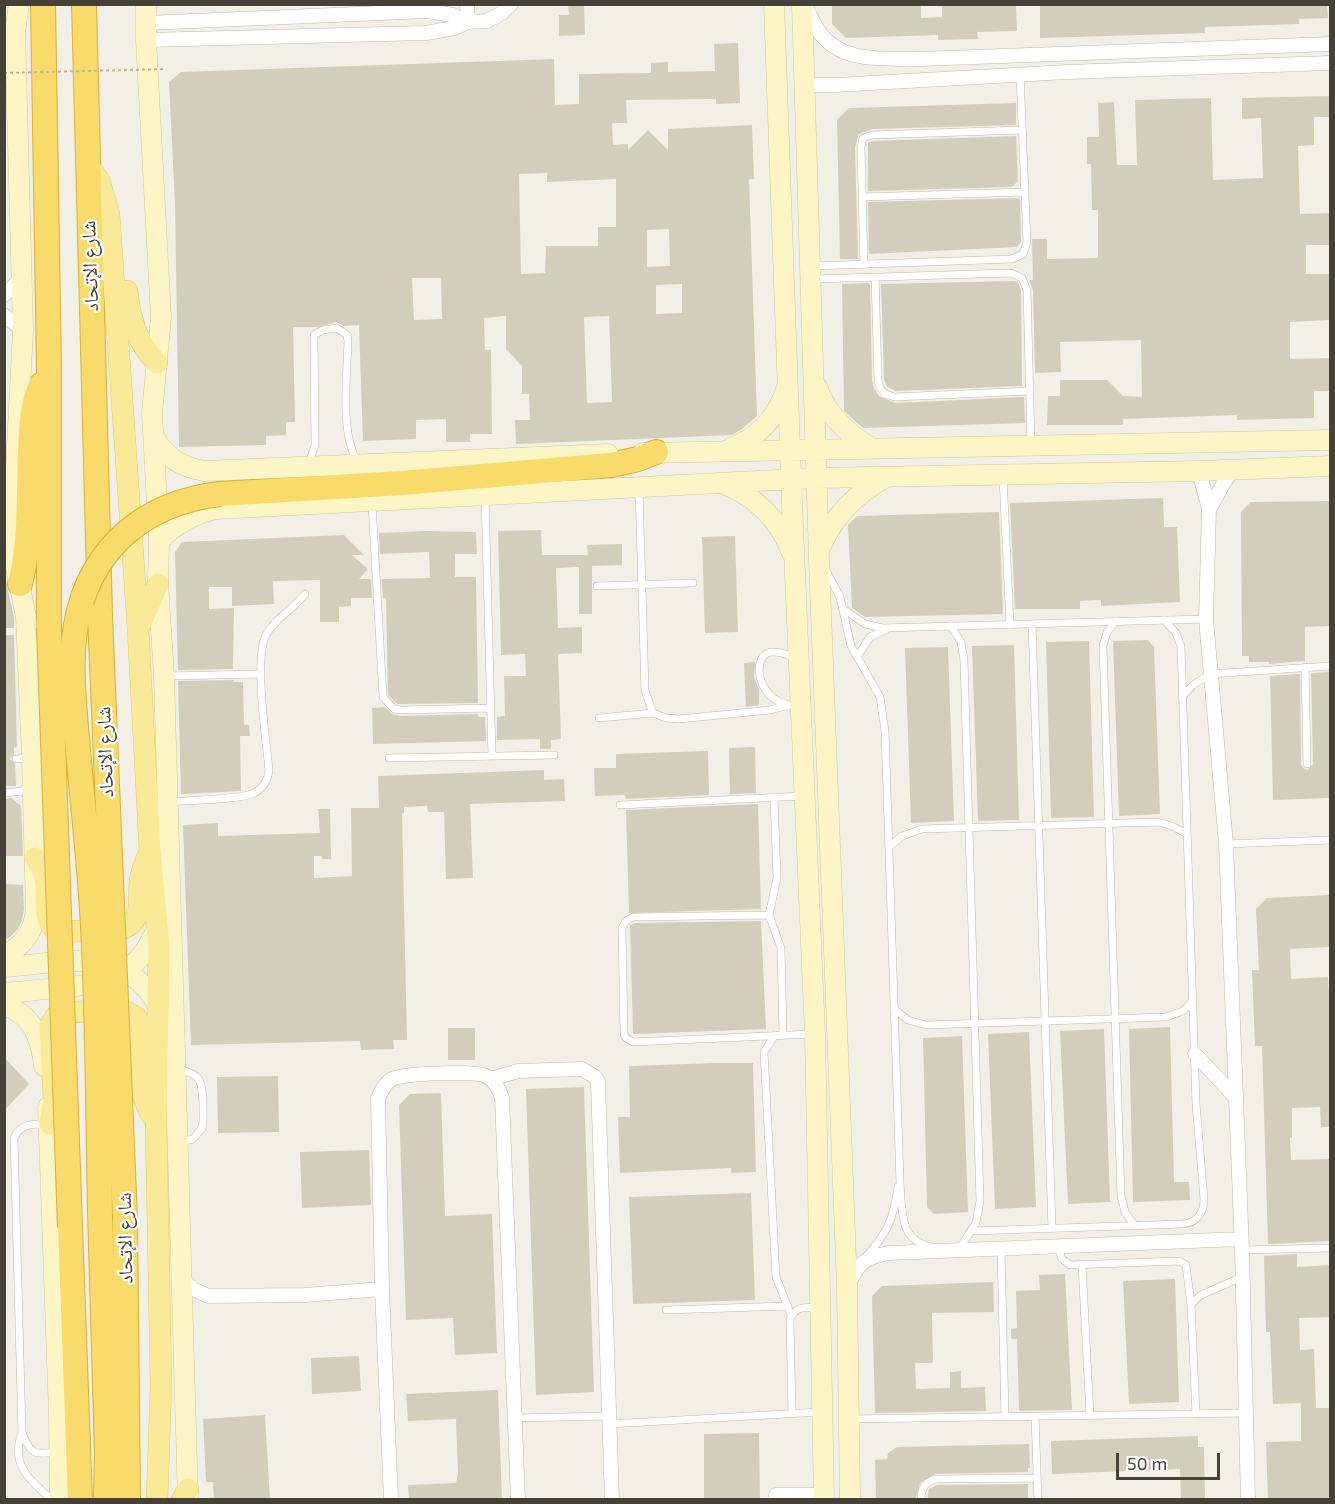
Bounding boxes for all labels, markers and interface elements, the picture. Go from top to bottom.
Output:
street label: شارع الإتحاد [76,220,104,312]
street label: شارع الإتحاد [91,706,119,798]
street label: شارع الإتحاد [112,1192,138,1284]
scale bar [1119,1441,1222,1479]
text: 50 m [1127,1452,1167,1474]

